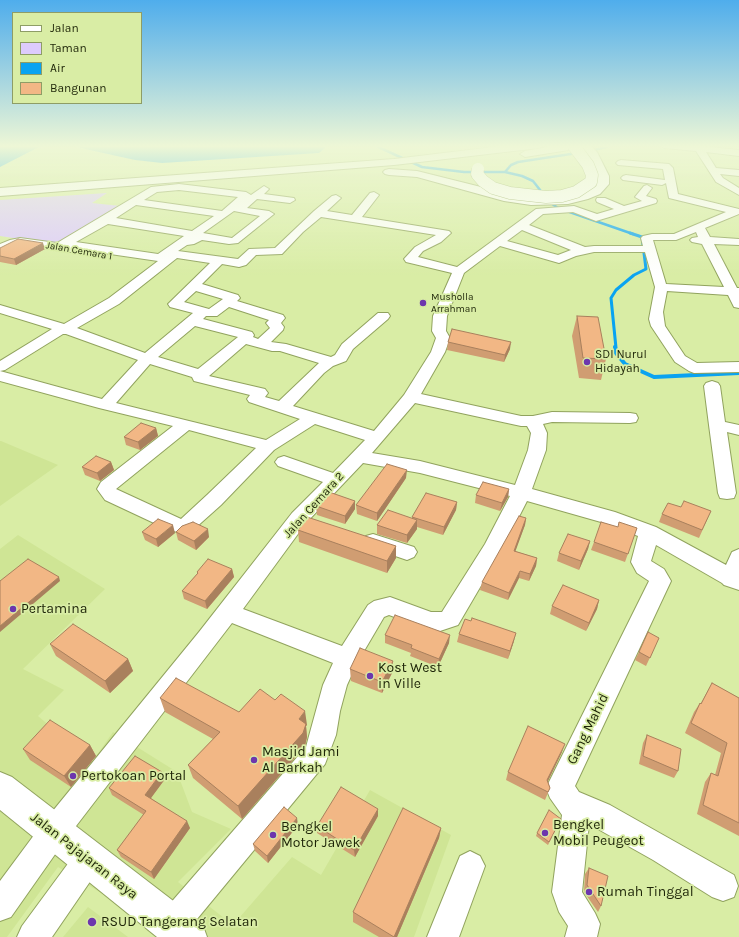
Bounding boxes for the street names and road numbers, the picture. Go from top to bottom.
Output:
street label: Jalan Cemara 1 [45,239,113,263]
street label: Jalan Cemara 2 [281,469,347,541]
street label: Gang Mahid [564,691,612,767]
street label: Jalan Pajajaran Raya [27,809,141,903]

